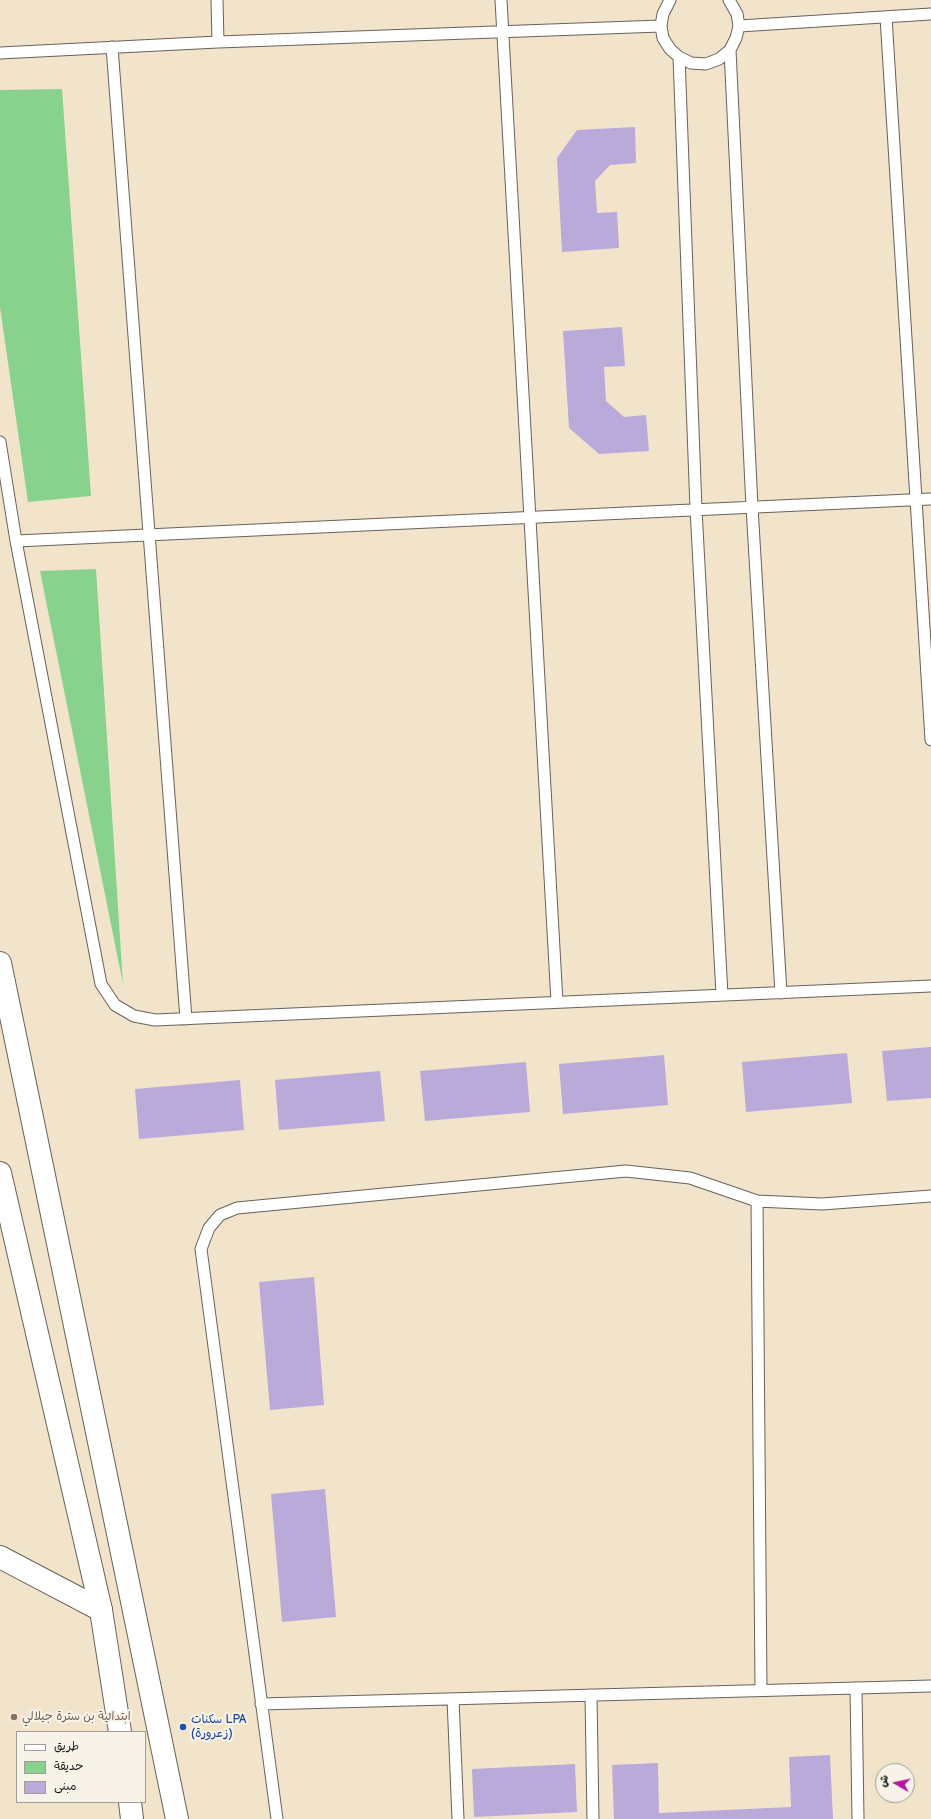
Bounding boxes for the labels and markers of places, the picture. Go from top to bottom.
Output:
place label: ابتدائية بن سترة جيلالي [22,1710,131,1724]
marker: ابتدائية بن سترة جيلالي [9,1712,19,1722]
place label: سكنات LPA (زعرورة) [191,1713,246,1741]
marker: سكنات LPA (زعرورة) [178,1722,188,1732]

